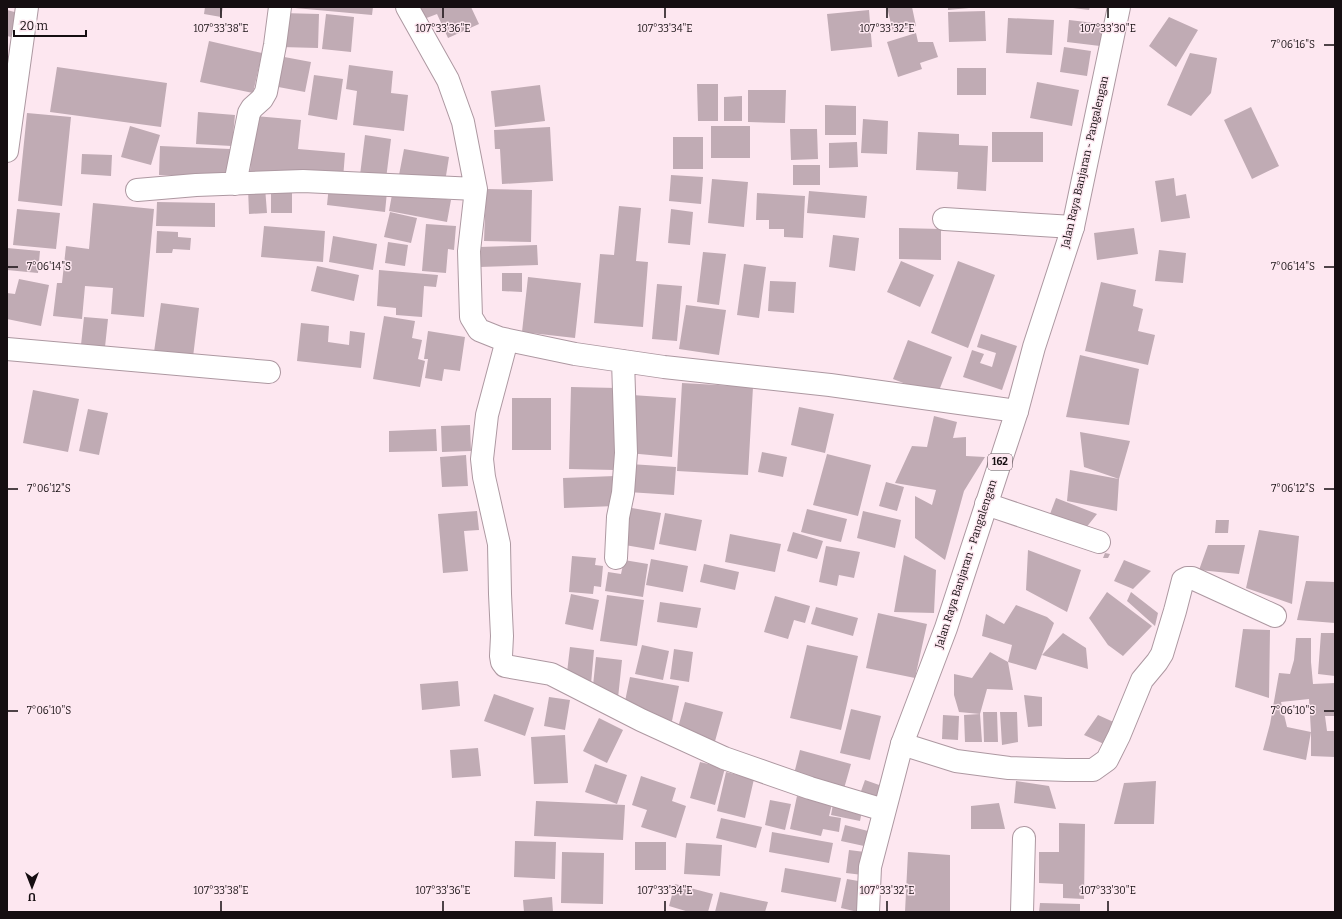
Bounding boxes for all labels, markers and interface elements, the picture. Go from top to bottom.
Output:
scale bar [14,12,86,38]
text: 20 m [20,19,49,33]
text: 107°33'38"E [193,23,249,35]
text: 107°33'36"E [415,23,471,35]
text: 107°33'34"E [637,23,693,35]
text: 107°33'32"E [860,23,914,35]
text: 107°33'30"E [1080,23,1136,35]
text: 7°06'16"S [1271,39,1315,51]
street label: Jalan Raya Banjaran - Pangalengan [1059,75,1111,250]
text: 7°06'14"S [27,261,71,273]
text: 7°06'14"S [1271,261,1315,273]
road number: 162 [988,454,1012,470]
street label: Jalan Raya Banjaran - Pangalengan [932,478,999,651]
text: 7°06'12"S [27,483,71,495]
text: 7°06'12"S [1271,483,1315,495]
text: 7°06'10"S [27,705,71,717]
text: 7°06'10"S [1271,705,1315,717]
north arrow [12,867,52,907]
text: 107°33'38"E [193,885,249,897]
text: 107°33'36"E [415,885,471,897]
text: 107°33'34"E [637,885,693,897]
text: 107°33'32"E [860,885,914,897]
text: 107°33'30"E [1080,885,1136,897]
text: U [28,890,36,903]

